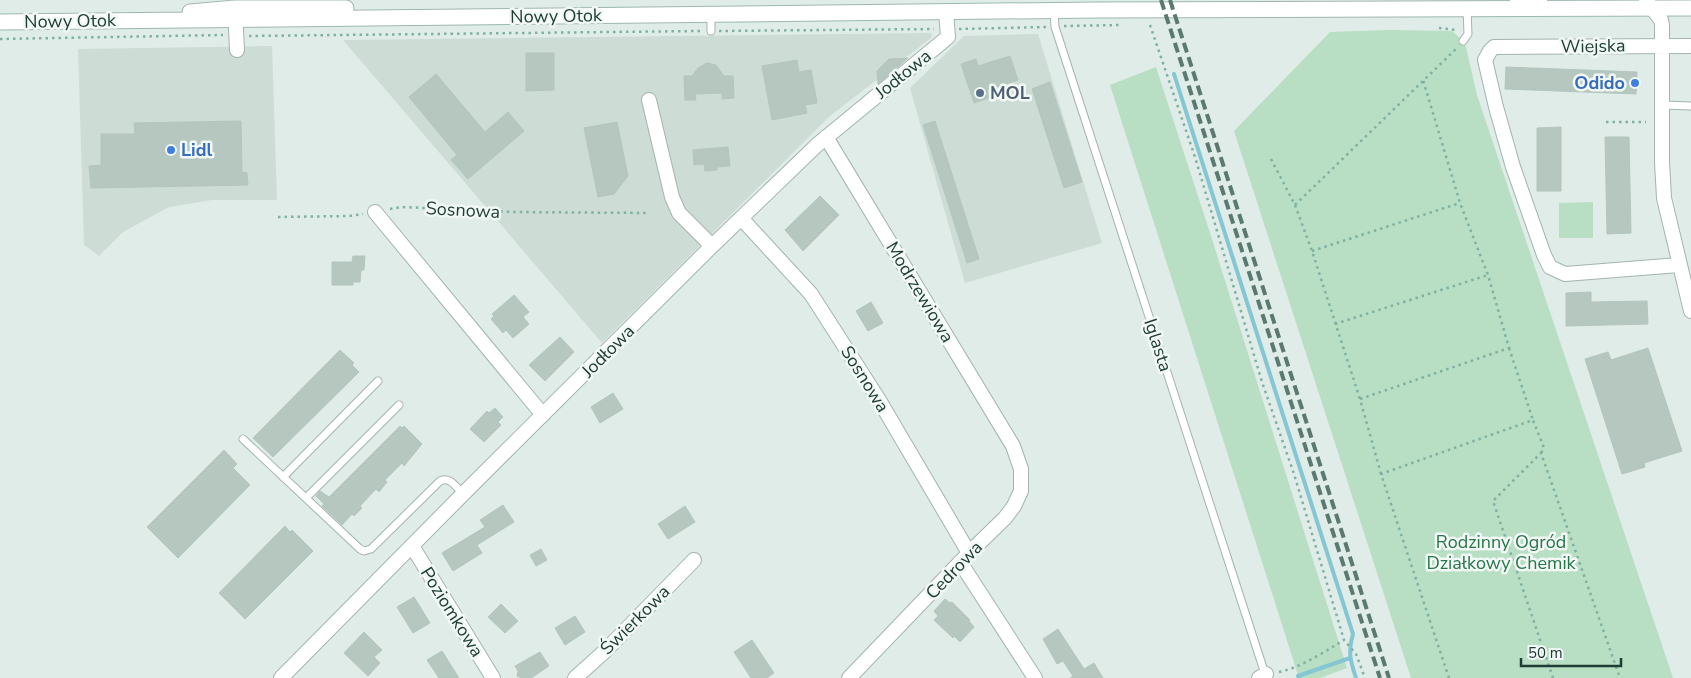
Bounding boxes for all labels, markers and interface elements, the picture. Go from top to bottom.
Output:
street label: Nowy Otok [510,3,603,29]
street label: Nowy Otok [24,8,117,34]
street label: Wiejska [1560,33,1626,59]
street label: Jodłowa [869,44,936,105]
place label: Odido [1574,71,1625,95]
marker: Odido [1629,77,1641,89]
place label: MOL [990,81,1030,105]
marker: MOL [974,87,986,99]
place label: Lidl [181,138,213,162]
marker: Lidl [165,144,177,156]
street label: Sosnowa [425,196,501,224]
street label: Modrzewiowa [880,237,960,347]
street label: Iglasta [1138,315,1178,375]
street label: Jodłowa [575,319,640,384]
street label: Sosnowa [835,341,895,417]
park label: Rodzinny Ogród Działkowy Chemik [1426,530,1577,575]
street label: Cedrowa [920,536,988,604]
street label: Poziomkowa [415,562,489,662]
street label: Świerkowa [595,580,675,660]
scale bar [1521,636,1621,668]
text: 50 m [1528,643,1563,663]

